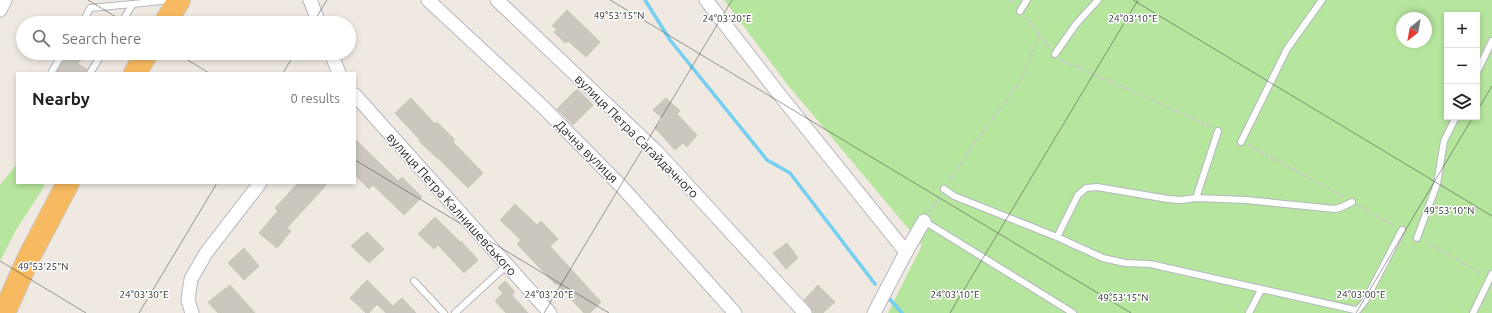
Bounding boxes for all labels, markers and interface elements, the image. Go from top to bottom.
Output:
text: 49°53'15"N [594,10,644,21]
north arrow [1396,12,1432,48]
map controls [1444,12,1480,120]
button: + [1444,12,1480,48]
text: 24°03'20"E [702,13,752,24]
text: 24°03'10"E [1108,13,1158,24]
search box [16,16,356,60]
icon: search [30,27,52,49]
text: Search here [62,30,141,47]
button: − [1444,48,1480,84]
street label: вулиця Петра Сагайдачного [572,71,702,201]
button: layers [1444,84,1480,120]
text: Nearby [32,89,90,108]
text: 0 results [290,91,340,105]
street label: Дачна вулиця [553,117,621,185]
street label: вулиця Петра Калнишевського [384,130,520,278]
text: 49°53'10"N [1424,205,1474,216]
text: 49°53'25"N [18,261,68,272]
text: 24°03'30"E [119,289,169,300]
text: 24°03'20"E [524,289,574,300]
text: 24°03'10"E [930,289,980,300]
text: 24°03'00"E [1336,289,1386,300]
text: 49°53'15"N [1098,292,1148,303]

